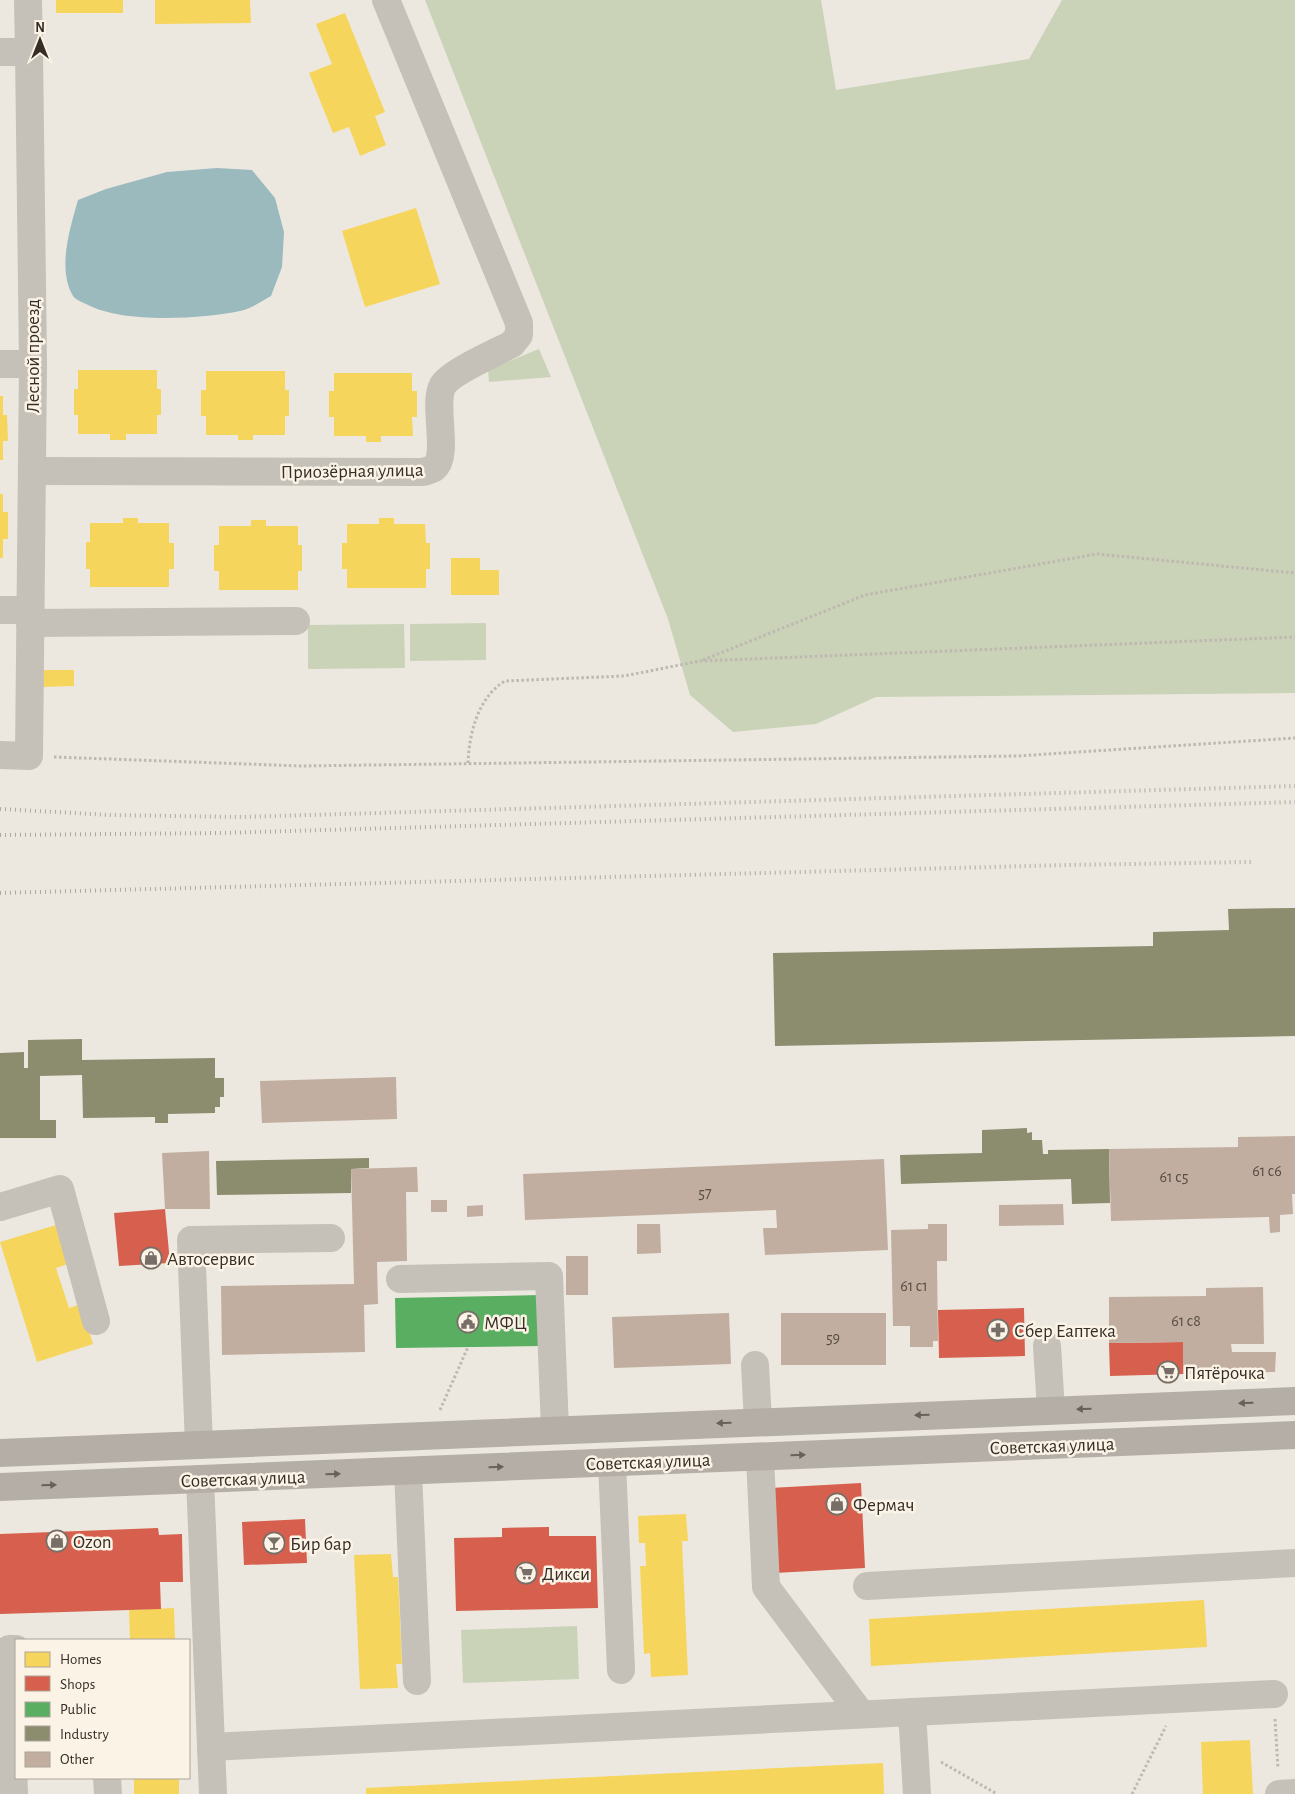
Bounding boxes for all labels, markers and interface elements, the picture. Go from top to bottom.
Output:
north arrow [15,15,65,65]
text: N [35,21,45,35]
street label: Лесной проезд [24,299,43,413]
street label: Приозёрная улица [280,461,424,482]
house number: 61 с6 [1252,1163,1282,1179]
house number: 61 с5 [1160,1169,1188,1185]
house number: 57 [698,1185,712,1201]
shop icon: Автосервис [139,1246,163,1270]
place label: Автосервис [167,1250,255,1269]
house number: 61 с1 [900,1278,928,1294]
public building icon: МФЦ [456,1310,480,1334]
house number: 61 с8 [1171,1313,1201,1329]
place label: МФЦ [484,1314,527,1333]
pharmacy icon: Сбер Еаптека [986,1318,1010,1342]
place label: Сбер Еаптека [1014,1322,1116,1341]
house number: 59 [826,1330,840,1346]
supermarket icon: Пятёрочка [1156,1360,1180,1384]
place label: Пятёрочка [1184,1364,1265,1383]
one-way arrow [1238,1399,1254,1407]
one-way arrow [1076,1405,1092,1413]
one-way arrow [913,1412,929,1420]
one-way arrow [716,1420,732,1428]
street label: Советская улица [989,1435,1115,1458]
street label: Советская улица [585,1451,711,1474]
one-way arrow [790,1451,806,1459]
one-way arrow [488,1463,504,1471]
street label: Советская улица [180,1468,306,1491]
one-way arrow [326,1470,342,1478]
one-way arrow [41,1481,57,1489]
shop icon: Фермач [825,1492,849,1516]
place label: Фермач [853,1496,915,1515]
shop icon: Ozon [45,1529,69,1553]
bar icon: Бир бар [262,1531,286,1555]
place label: Ozon [73,1533,112,1552]
place label: Бир бар [290,1535,351,1554]
supermarket icon: Дикси [514,1561,538,1585]
place label: Дикси [542,1565,590,1584]
legend [15,1639,190,1779]
text: Homes [60,1652,102,1667]
text: Shops [60,1677,95,1692]
text: Public [60,1702,96,1717]
text: Industry [60,1727,109,1742]
text: Other [60,1752,94,1767]

